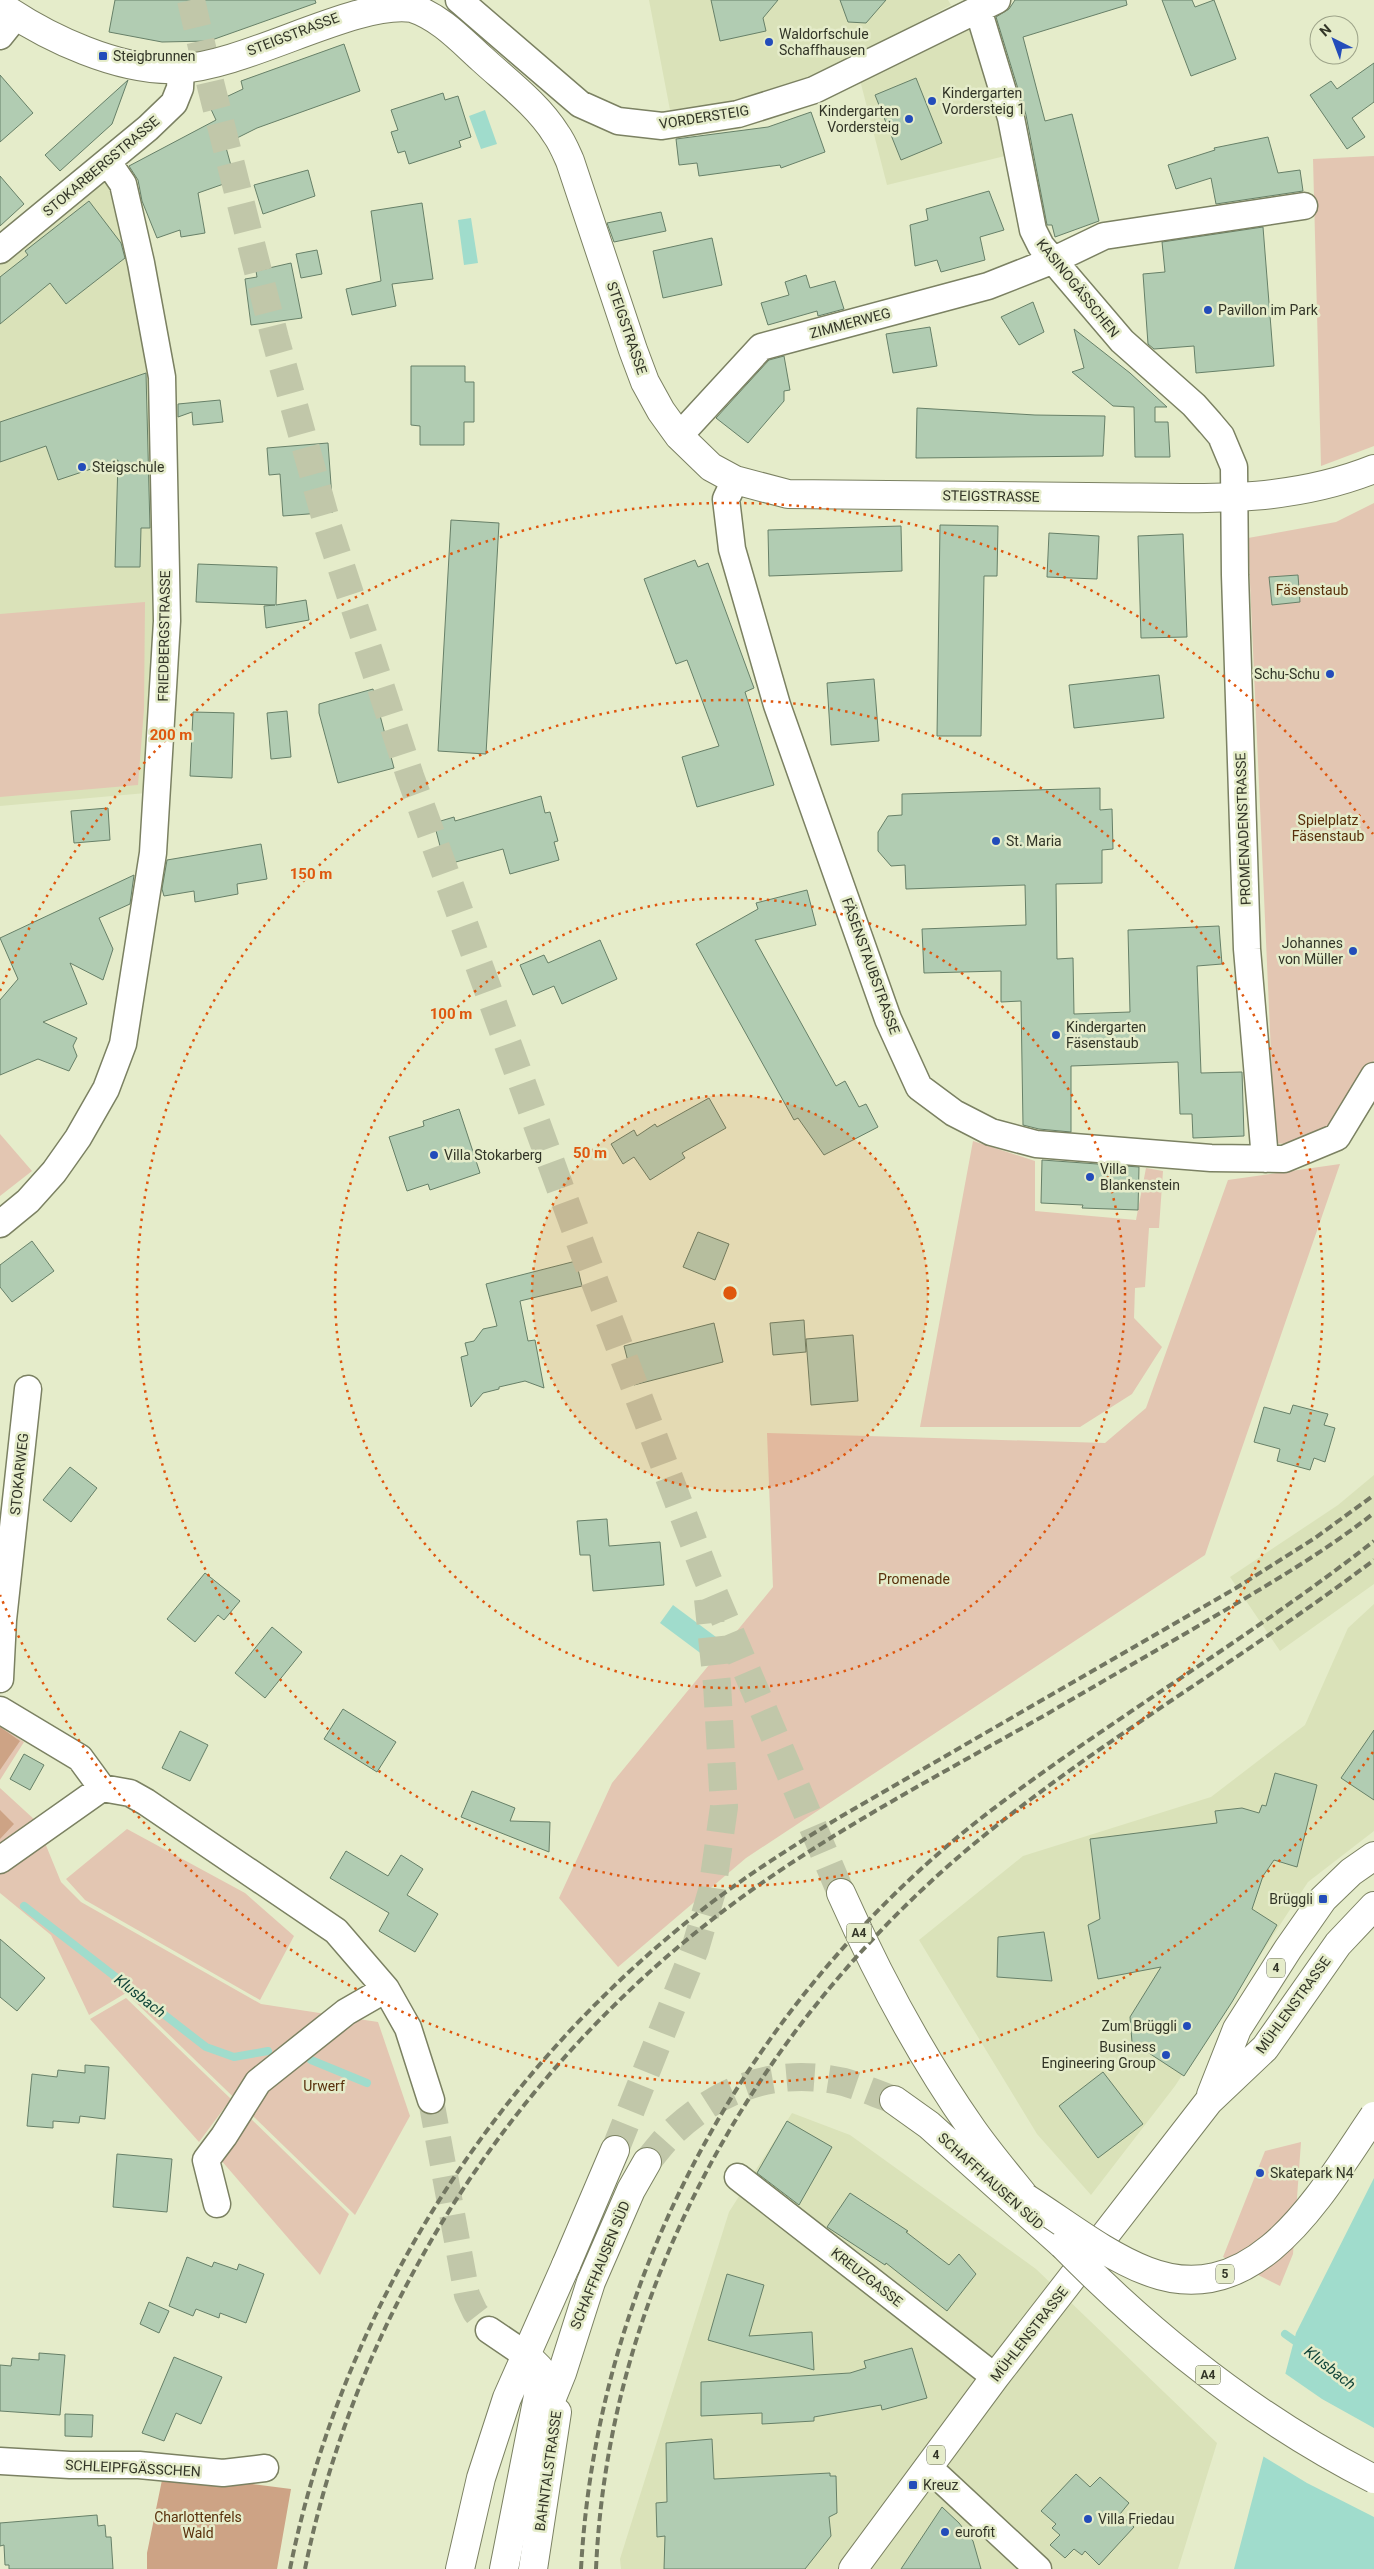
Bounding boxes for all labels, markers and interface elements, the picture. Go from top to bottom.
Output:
street label: STEIGSTRASSE [245,9,341,59]
north arrow [1309,15,1359,65]
text: N [1316,21,1334,40]
place label: Waldorfschule Schaffhausen [779,26,869,58]
marker: Waldorfschule Schaffhausen [763,36,775,48]
place label: Steigbrunnen [113,48,196,64]
marker: Steigbrunnen [97,50,109,62]
place label: Kindergarten Vordersteig 1 [942,85,1025,117]
marker: Kindergarten Vordersteig 1 [926,95,938,107]
street label: VORDERSTEIG [658,102,750,132]
place label: Kindergarten Vordersteig [819,103,899,135]
street label: STOKARBERGSTRASSE [40,113,162,219]
marker: Kindergarten Vordersteig [903,113,915,125]
street label: KASINOGÄSSCHEN [1033,236,1123,340]
street label: STEIGSTRASSE [604,280,650,376]
place label: Pavillon im Park [1218,302,1319,318]
marker: Pavillon im Park [1202,304,1214,316]
street label: ZIMMERWEG [808,305,892,341]
place label: Steigschule [92,459,164,475]
marker: Steigschule [76,461,88,473]
street label: STEIGSTRASSE [942,487,1040,505]
street label: FRIEDBERGSTRASSE [155,570,173,702]
park label: Fäsenstaub [1276,582,1348,598]
place label: Schu-Schu [1254,666,1320,682]
marker: Schu-Schu [1324,668,1336,680]
text: 200 m [150,726,192,744]
street label: PROMENADENSTRASSE [1232,752,1254,906]
park label: Spielplatz Fäsenstaub [1292,812,1364,844]
place label: St. Maria [1006,833,1062,849]
marker: St. Maria [990,835,1002,847]
text: 150 m [290,865,332,883]
street label: FÄSENSTAUBSTRASSE [839,896,903,1036]
place label: Johannes von Müller [1278,935,1343,967]
marker: Johannes von Müller [1347,945,1359,957]
text: 100 m [430,1005,472,1023]
place label: Kindergarten Fäsenstaub [1066,1019,1146,1051]
marker: Kindergarten Fäsenstaub [1050,1029,1062,1041]
text: 50 m [573,1144,607,1162]
place label: Villa Stokarberg [444,1147,542,1163]
marker: Villa Stokarberg [428,1149,440,1161]
place label: Villa Blankenstein [1100,1161,1180,1193]
marker: Villa Blankenstein [1084,1171,1096,1183]
centre of rings [721,1284,739,1302]
street label: STOKARWEG [7,1432,31,1516]
park label: Promenade [878,1571,950,1587]
place label: Brüggli [1269,1891,1313,1907]
marker: Brüggli [1317,1893,1329,1905]
road number: A4 [846,1924,872,1942]
street label: MÜHLENSTRASSE [1253,1953,1334,2057]
road number: 4 [1267,1959,1285,1978]
water label: Klusbach [111,1970,169,2022]
place label: Zum Brüggli [1102,2018,1177,2034]
marker: Zum Brüggli [1181,2020,1193,2032]
place label: Business Engineering Group [1042,2039,1156,2071]
marker: Business Engineering Group [1160,2049,1172,2061]
park label: Urwerf [303,2078,345,2094]
street label: SCHAFFHAUSEN SÜD [935,2129,1047,2233]
place label: Skatepark N4 [1270,2165,1354,2181]
marker: Skatepark N4 [1254,2167,1266,2179]
street label: SCHAFFHAUSEN SÜD [567,2199,633,2331]
street label: KREUZGASSE [828,2244,906,2310]
road number: 5 [1216,2264,1234,2284]
street label: MÜHLENSTRASSE [987,2283,1071,2385]
water label: Klusbach [1301,2342,1359,2394]
road number: A4 [1196,2366,1220,2384]
street label: BAHNTALSTRASSE [532,2410,564,2532]
road number: 4 [927,2446,945,2464]
street label: SCHLEIPFGÄSSCHEN [65,2456,201,2480]
place label: Kreuz [923,2477,959,2493]
marker: Kreuz [907,2479,919,2491]
park label: Charlottenfels Wald [154,2509,242,2541]
place label: Villa Friedau [1098,2511,1175,2527]
marker: Villa Friedau [1082,2513,1094,2525]
place label: eurofit [955,2524,995,2540]
marker: eurofit [939,2526,951,2538]

